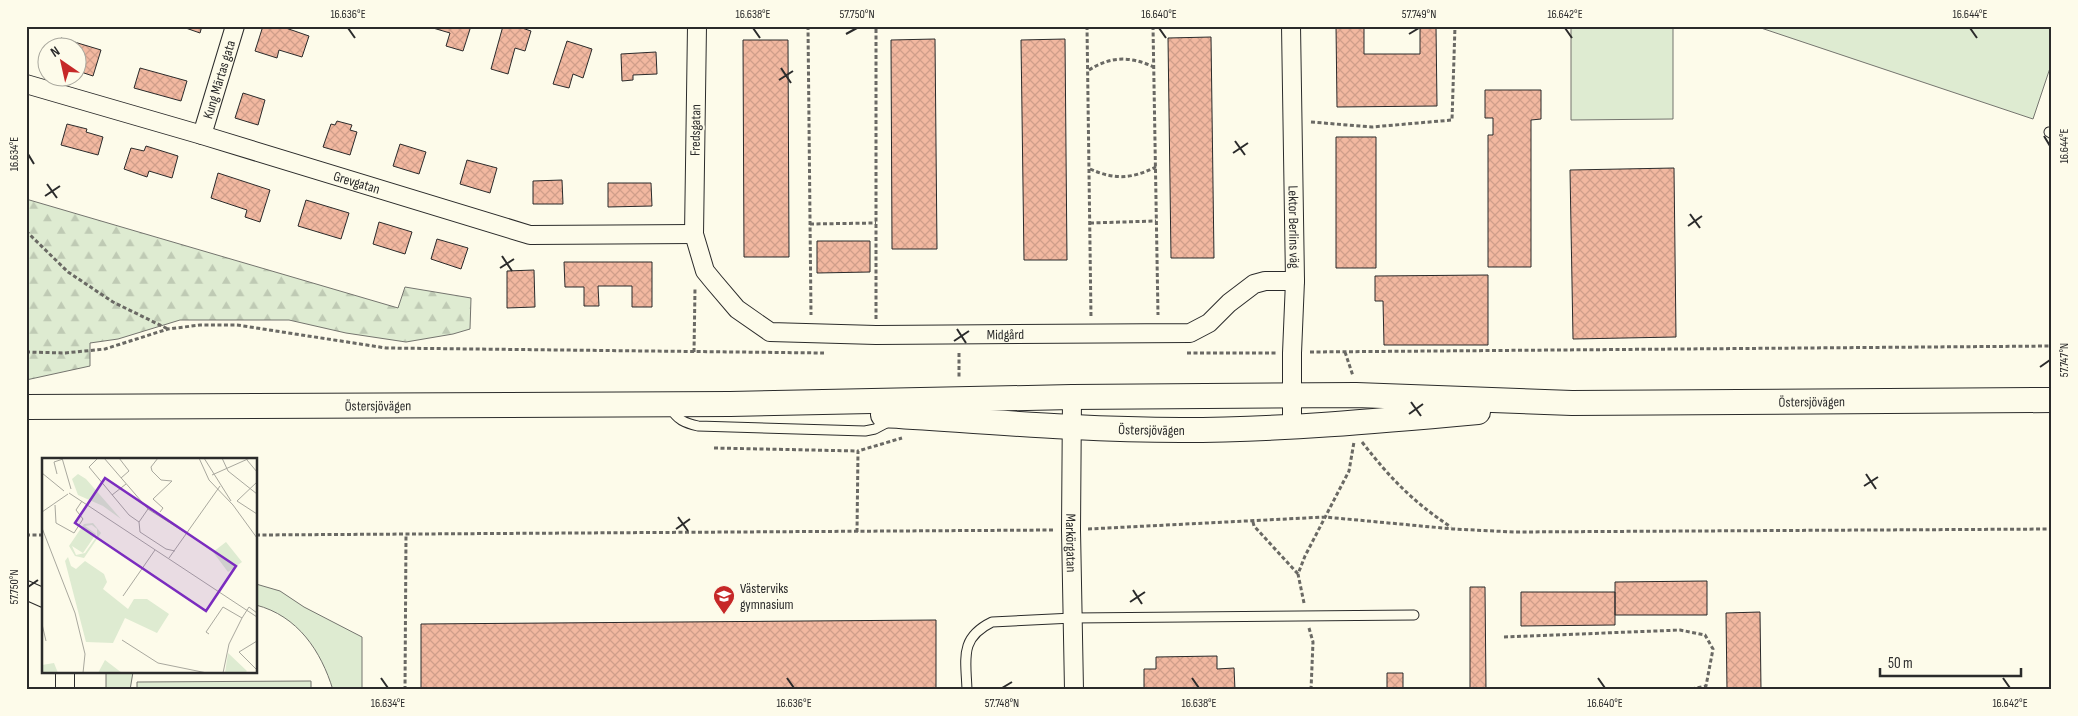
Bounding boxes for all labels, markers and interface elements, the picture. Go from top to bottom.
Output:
text: 16.636°E [330,7,366,22]
text: 16.638°E [735,7,771,22]
text: 57.750°N [839,7,875,22]
text: 16.640°E [1141,7,1177,22]
text: 57.749°N [1402,7,1436,22]
text: 16.642°E [1547,7,1583,22]
text: 16.644°E [1953,7,1987,22]
north arrow [38,38,88,88]
street label: Kung Märtas gata [199,38,239,121]
text: N [47,42,63,61]
street label: Fredsgatan [687,104,704,156]
text: 16.644°E [2057,129,2072,163]
text: 16.634°E [7,137,22,171]
street label: Grevgatan [331,168,382,198]
street label: Lektor Berlins väg [1285,185,1303,269]
street label: Midgård [987,326,1024,343]
text: 57.747°N [2057,343,2072,377]
street label: Östersjövägen [1778,393,1845,411]
street label: Östersjövägen [345,397,411,415]
street label: Östersjövägen [1118,421,1185,439]
inset map [42,458,258,674]
street label: Markörgatan [1062,514,1080,573]
text: 57.750°N [7,569,22,605]
place label: Västerviks gymnasium [740,580,794,613]
school or university icon: Västerviks gymnasium [712,584,736,615]
scale bar [1880,646,2022,678]
text: 50 m [1888,654,1913,673]
text: 16.634°E [371,696,405,711]
text: 16.636°E [776,696,812,711]
text: 57.748°N [985,696,1019,711]
text: 16.638°E [1181,696,1217,711]
text: 16.640°E [1587,696,1623,711]
text: 16.642°E [1992,696,2028,711]

